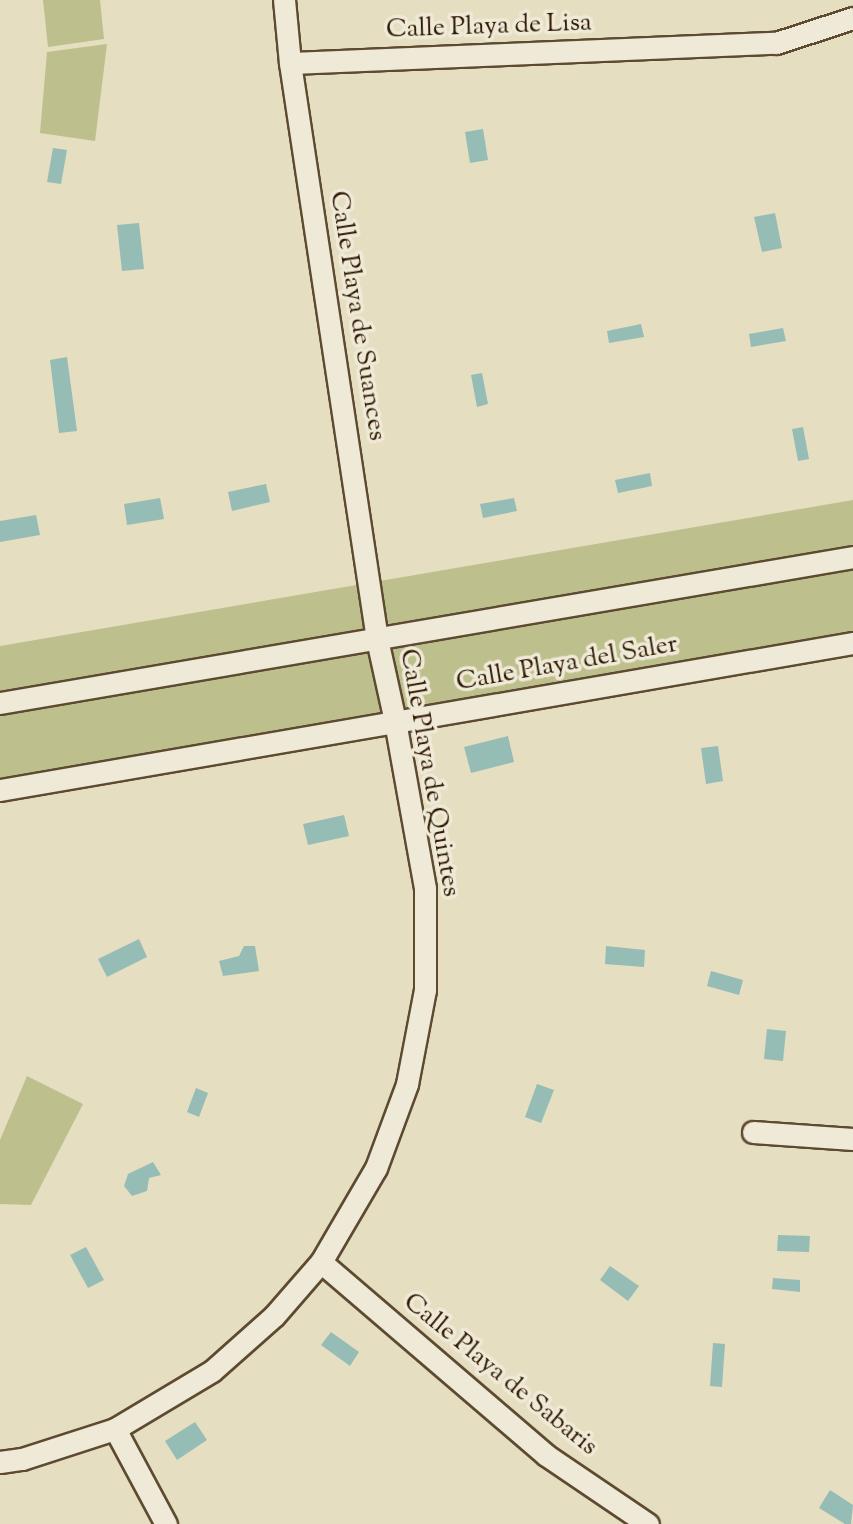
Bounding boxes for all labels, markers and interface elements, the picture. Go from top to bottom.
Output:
street label: Calle Playa de Lisa [386,8,592,46]
street label: Calle Playa de Suances [322,189,392,443]
street label: Calle Playa del Saler [454,629,680,699]
street label: Calle Playa de Quintes [392,647,466,899]
street label: Calle Playa de Sabaris [397,1287,603,1463]

